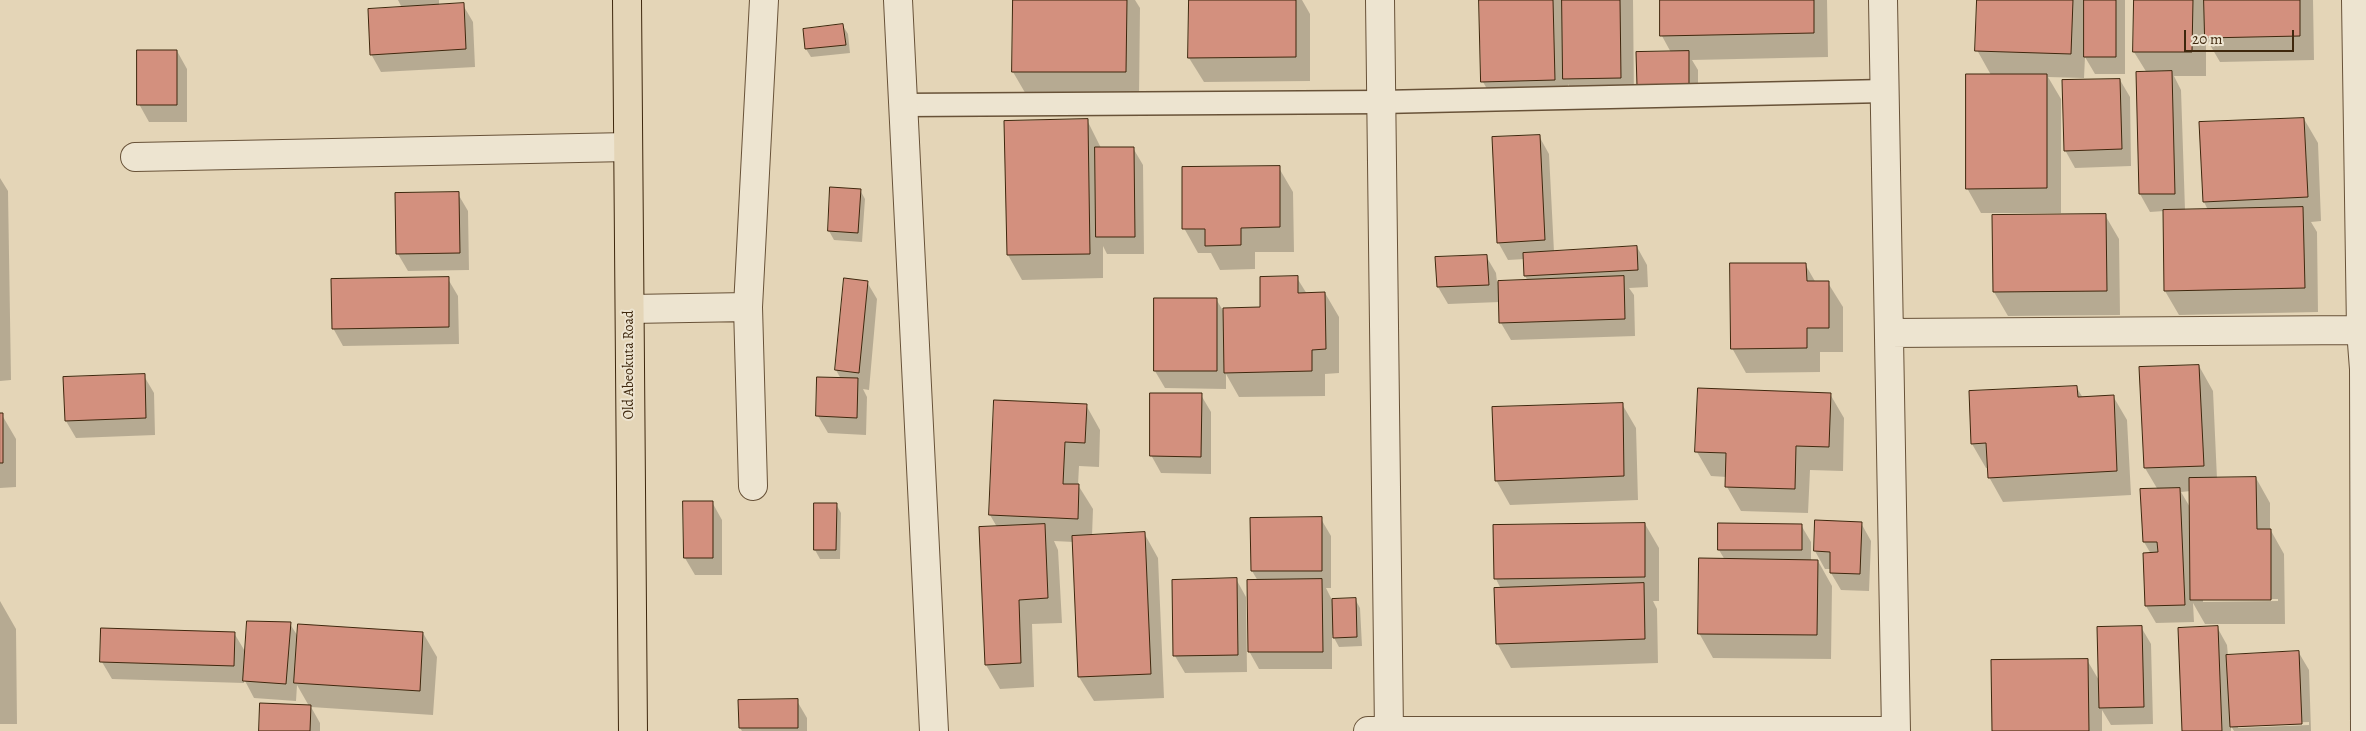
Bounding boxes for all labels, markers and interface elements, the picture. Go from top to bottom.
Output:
scale bar [2186,20,2296,52]
text: 20 m [2192,29,2223,49]
street label: Old Abeokuta Road [622,310,638,420]

